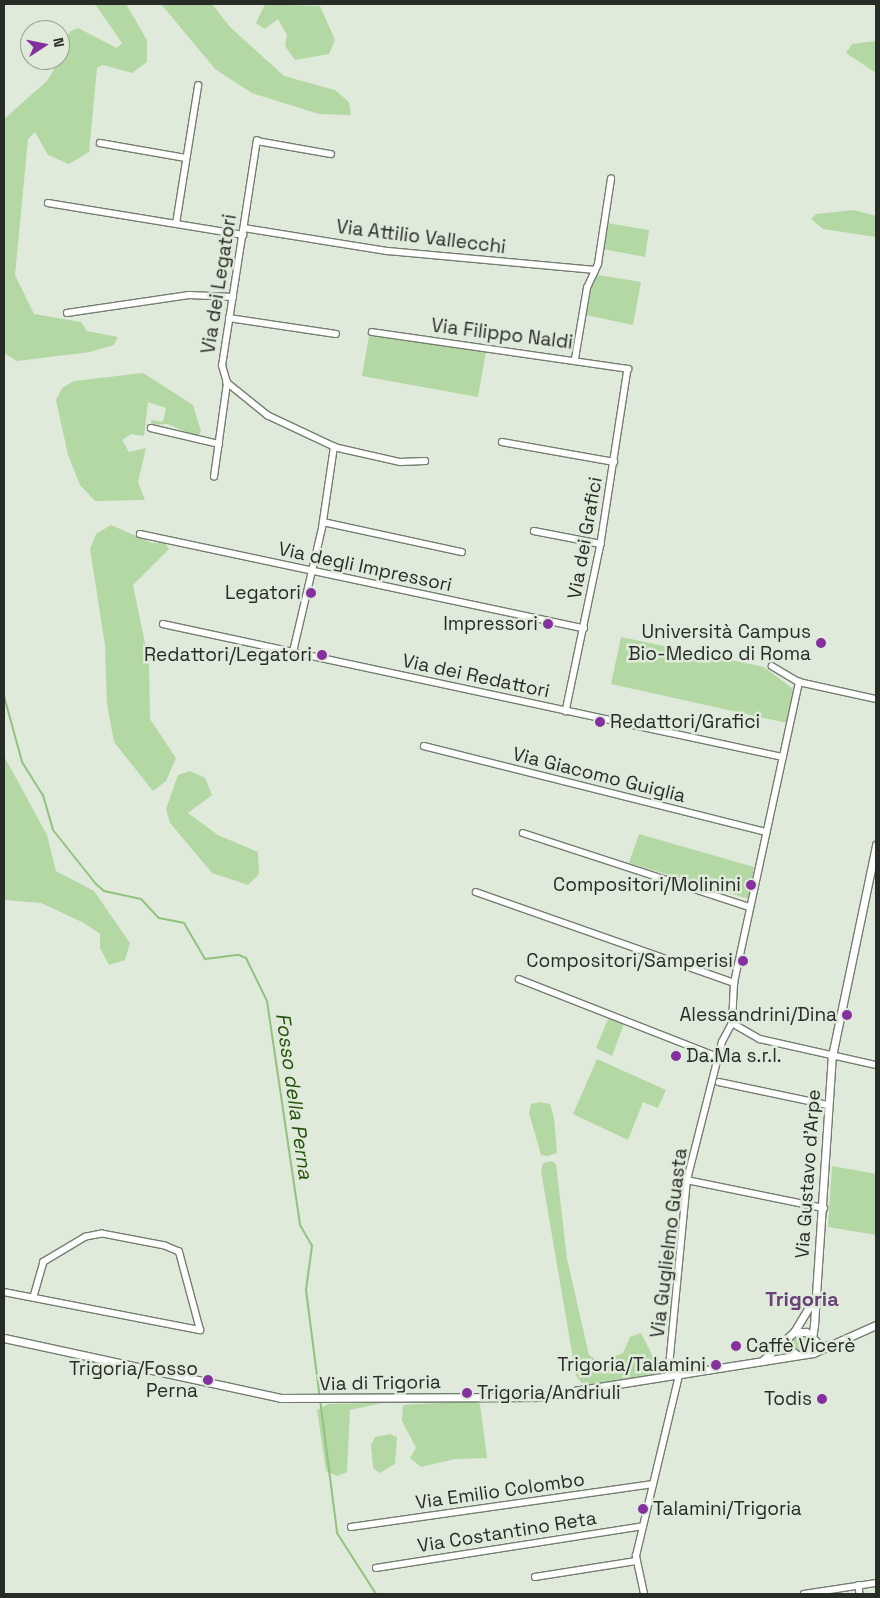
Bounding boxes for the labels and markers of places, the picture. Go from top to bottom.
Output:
place label: Legatori [225,582,301,604]
marker: Legatori [305,587,317,599]
place label: Impressori [443,613,538,635]
marker: Impressori [542,618,554,630]
place label: Università Campus Bio-Medico di Roma [628,621,811,665]
marker: Università Campus Bio-Medico di Roma [815,637,827,649]
place label: Redattori/Legatori [144,644,312,666]
marker: Redattori/Legatori [316,649,328,661]
place label: Redattori/Grafici [610,711,760,733]
marker: Redattori/Grafici [594,716,606,728]
place label: Compositori/Molinini [553,874,741,896]
marker: Compositori/Molinini [745,879,757,891]
place label: Compositori/Samperisi [526,950,733,972]
marker: Compositori/Samperisi [737,955,749,967]
place label: Alessandrini/Dina [679,1004,837,1026]
marker: Alessandrini/Dina [841,1009,853,1021]
place label: Da.Ma s.r.l. [686,1045,782,1067]
marker: Da.Ma s.r.l. [670,1050,682,1062]
place label: Caffè Vicerè [746,1335,856,1357]
marker: Caffè Vicerè [730,1340,742,1352]
place label: Trigoria/Talamini [557,1354,706,1376]
place label: Trigoria/Fosso Perna [69,1358,198,1402]
marker: Trigoria/Talamini [710,1359,722,1371]
marker: Trigoria/Fosso Perna [202,1374,214,1386]
place label: Trigoria/Andriuli [477,1382,621,1404]
marker: Trigoria/Andriuli [461,1387,473,1399]
place label: Todis [764,1388,812,1410]
marker: Todis [816,1393,828,1405]
place label: Talamini/Trigoria [653,1498,802,1520]
marker: Talamini/Trigoria [637,1503,649,1515]

